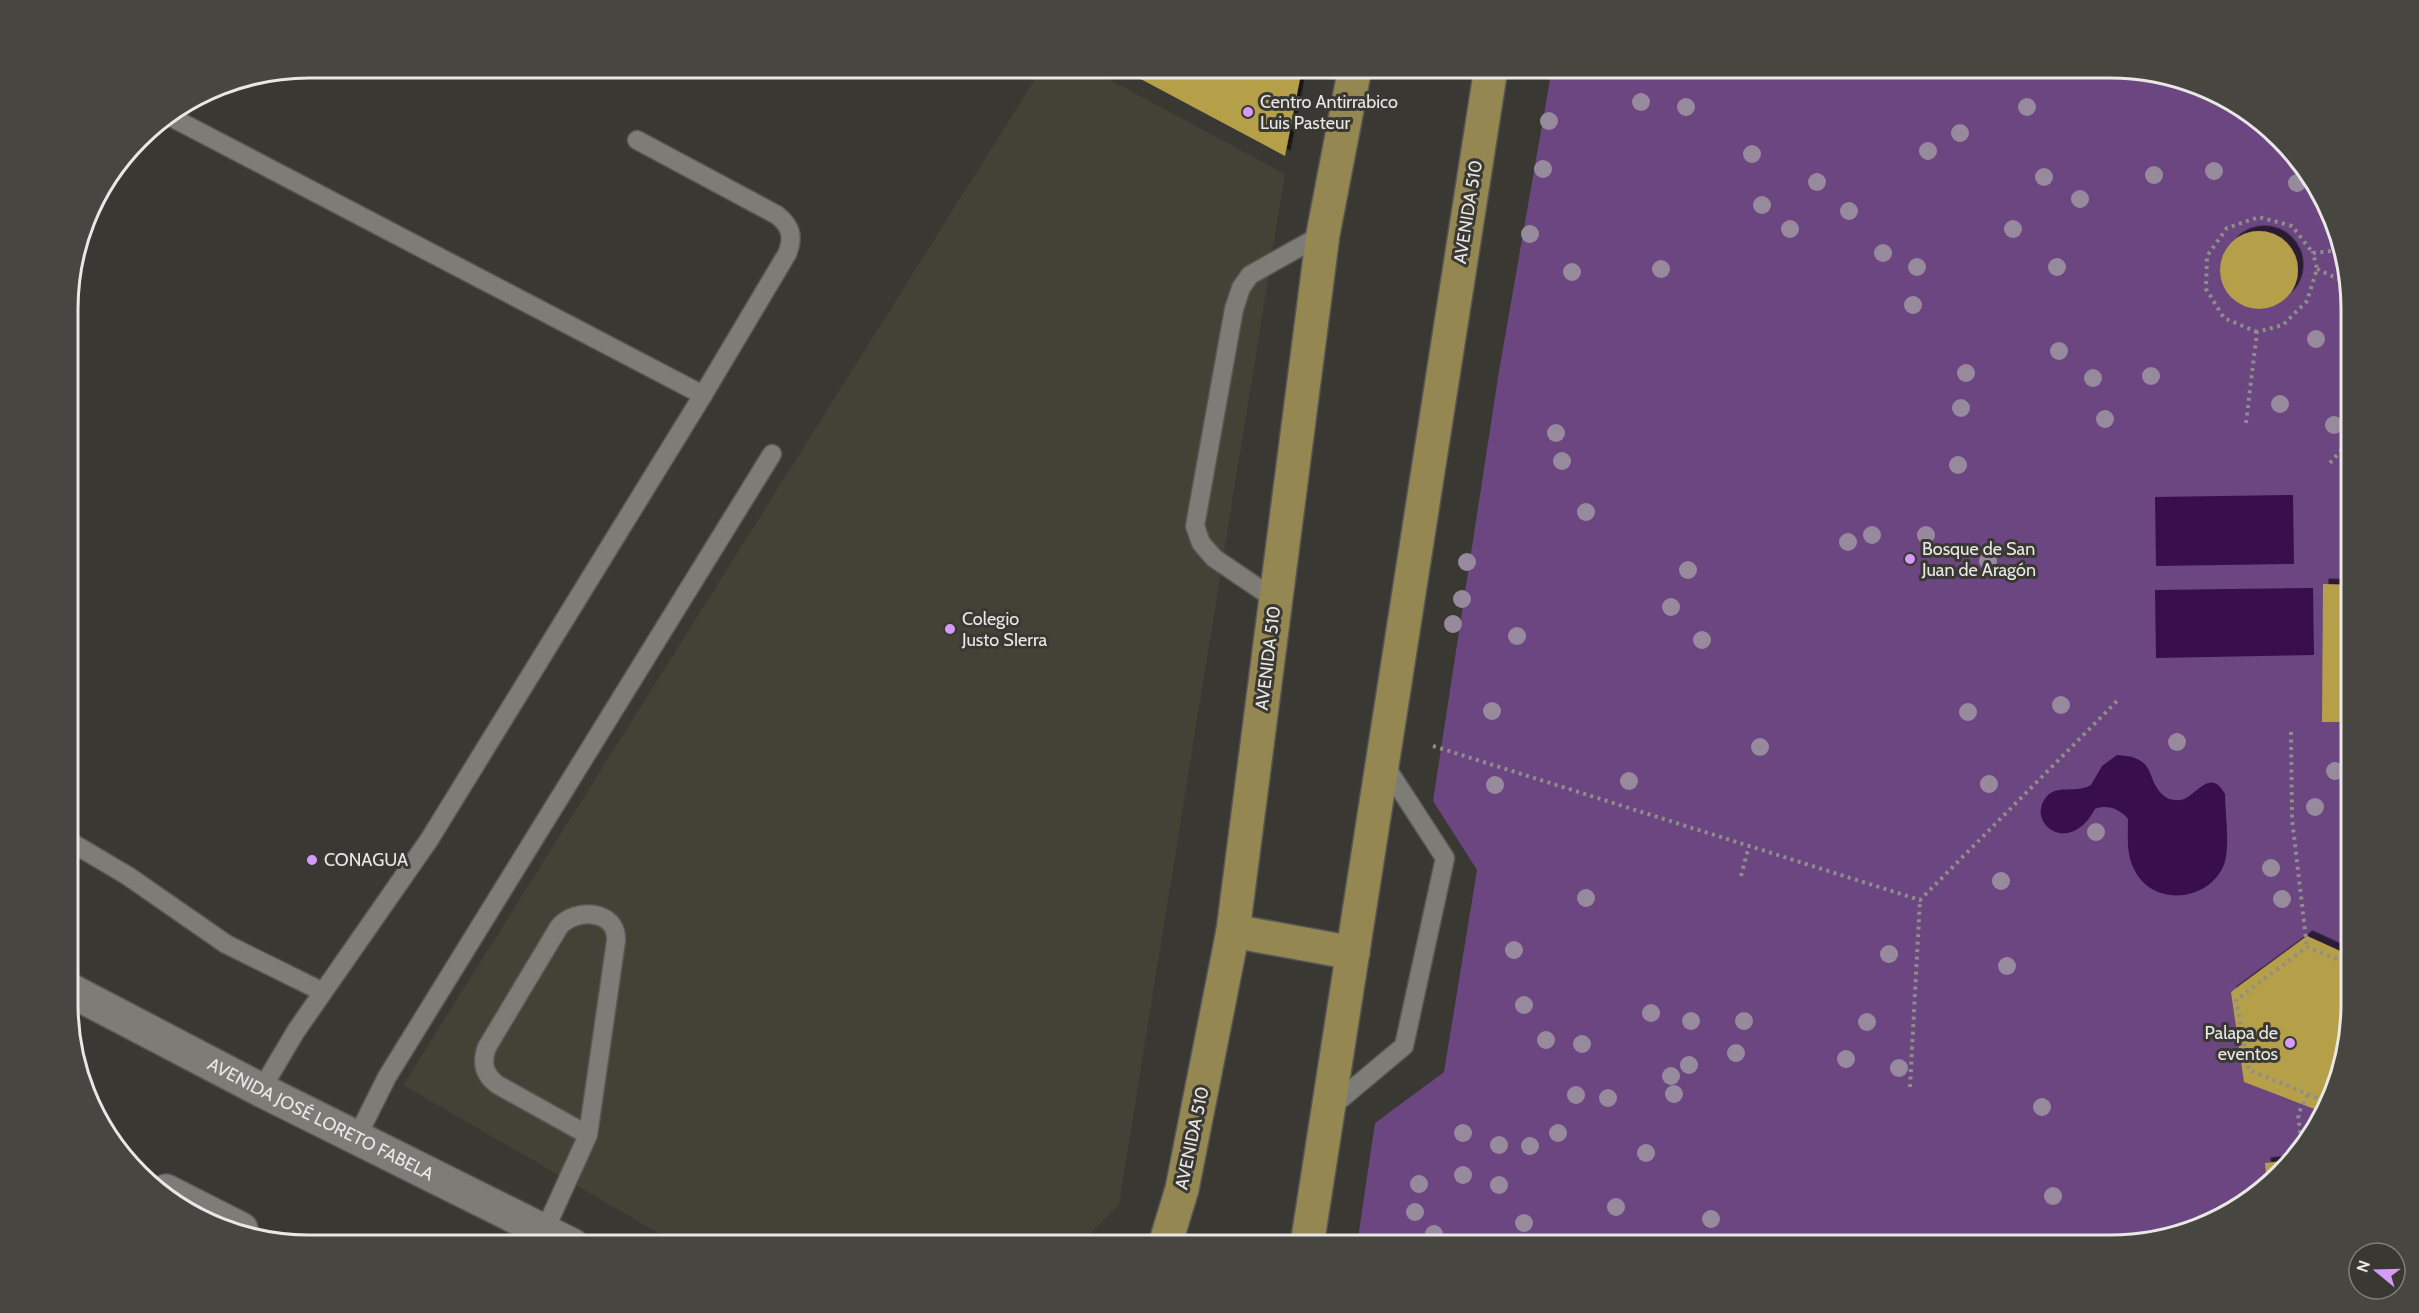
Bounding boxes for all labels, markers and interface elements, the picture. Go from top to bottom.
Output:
place label: Centro Antirrabico Luis Pasteur [1260,91,1398,134]
marker: Centro Antirrabico Luis Pasteur [1241,105,1255,119]
street label: AVENIDA 510 [1449,159,1487,265]
place label: Bosque de San Juan de Aragón [1921,538,2036,581]
marker: Bosque de San Juan de Aragón [1903,552,1917,566]
street label: AVENIDA 510 [1251,605,1285,711]
place label: Colegio Justo SIerra [961,608,1048,651]
marker: Colegio Justo SIerra [943,622,957,636]
place label: CONAGUA [324,849,408,871]
marker: CONAGUA [305,853,319,867]
place label: Palapa de eventos [2205,1022,2278,1065]
marker: Palapa de eventos [2283,1036,2297,1050]
street label: AVENIDA JOSÉ LORETO FABELA [204,1053,437,1185]
street label: AVENIDA 510 [1170,1085,1214,1191]
north arrow [2347,1241,2407,1301]
text: N [2352,1258,2374,1275]

